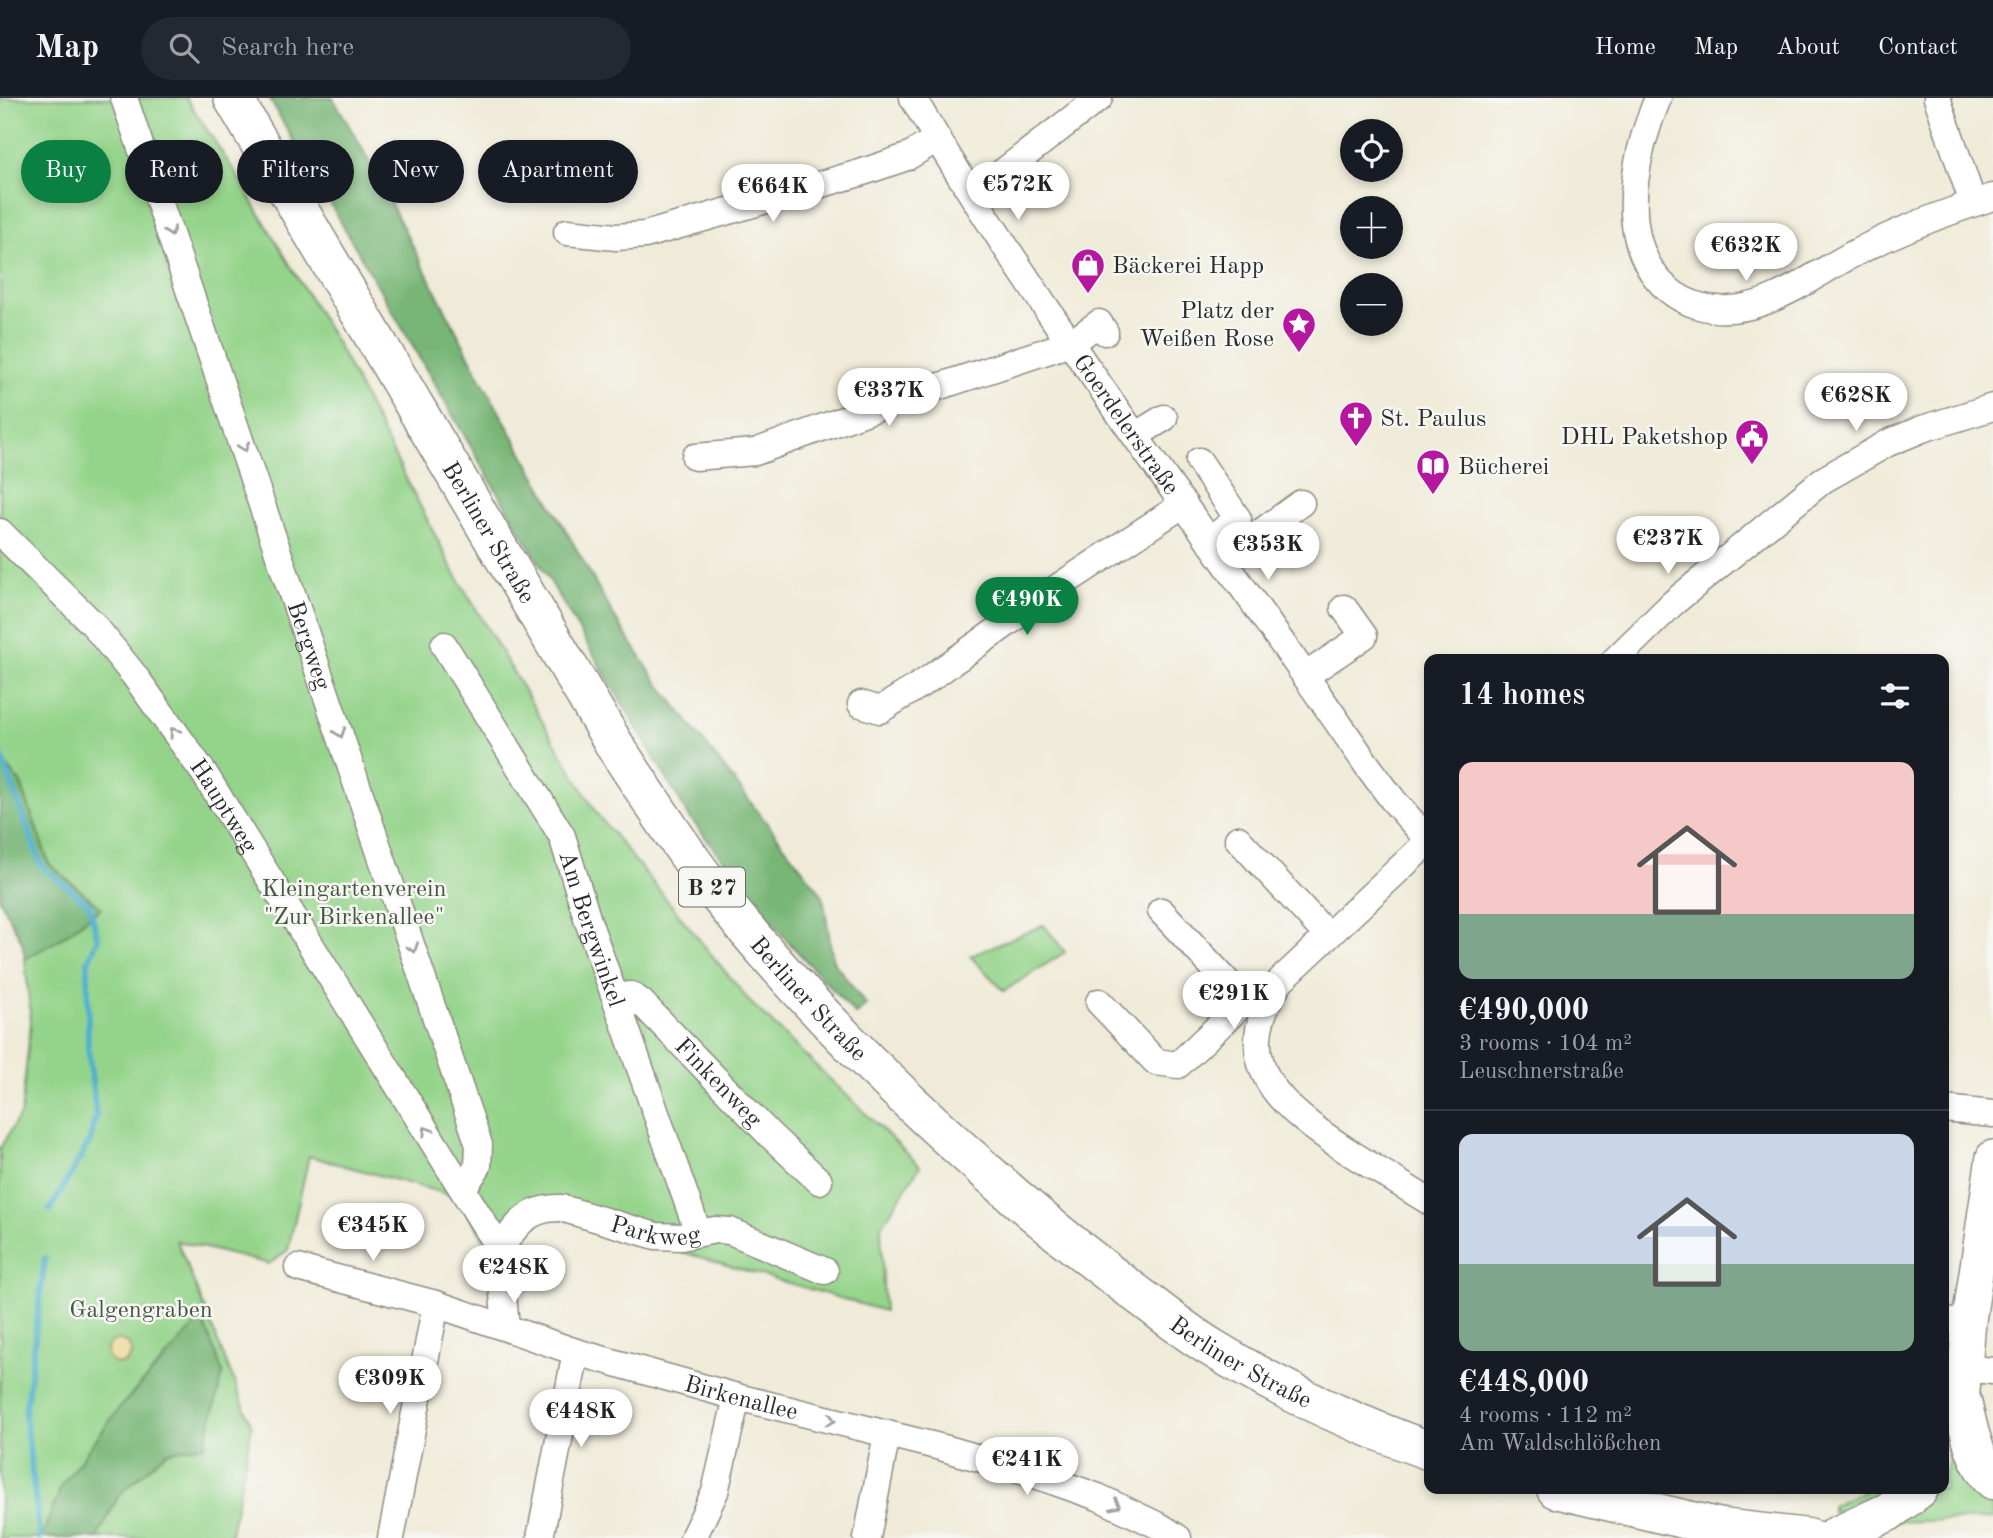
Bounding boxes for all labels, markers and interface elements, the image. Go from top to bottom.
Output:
search box [141,17,631,80]
icon: search [165,29,203,67]
text: Map [35,32,99,65]
text: Search here [221,35,354,61]
text: Home [1595,36,1656,60]
text: Map [1694,36,1738,60]
text: About [1776,36,1840,60]
text: Contact [1878,36,1958,60]
map controls [1340,119,1403,336]
button: locate [1340,119,1403,182]
chip: Buy [21,140,111,203]
chip: Rent [125,140,223,203]
chip: Filters [237,140,354,203]
chip: New [368,140,464,203]
chip: Apartment [478,140,638,203]
pin: €572K [969,162,1067,222]
pin: €664K [724,164,822,224]
text: €572K [982,173,1054,196]
text: €664K [737,175,809,198]
button: + [1340,196,1403,259]
pin: €632K [1697,223,1795,283]
one-way arrow [162,226,176,238]
text: €632K [1710,234,1782,257]
shop icon: Bäckerei Happ [1069,246,1107,295]
place label: Bäckerei Happ [1112,255,1264,279]
button: − [1340,273,1403,336]
place label: Platz der Weißen Rose [1139,300,1274,352]
place icon: Platz der Weißen Rose [1280,305,1318,354]
street label: Goerdelerstraße [1068,351,1182,500]
pin: €337K [840,368,938,428]
pin: €628K [1807,374,1905,433]
text: €337K [853,379,925,402]
text: €628K [1820,384,1892,407]
church icon: St. Paulus [1337,399,1375,448]
place label: St. Paulus [1380,408,1486,432]
public building icon: DHL Paketshop [1733,417,1771,466]
place label: DHL Paketshop [1561,426,1728,450]
one-way arrow [236,441,250,453]
library icon: Bücherei [1414,447,1452,496]
place label: Bücherei [1458,456,1549,480]
street label: Berliner Straße [436,458,538,608]
pin: €237K [1619,517,1717,576]
pin: €353K [1219,522,1317,582]
text: €237K [1632,527,1704,550]
text: €353K [1232,533,1304,556]
pin: €490K [978,578,1076,637]
text: €490K [991,588,1063,611]
street label: Bergweg [282,599,334,693]
icon: filters [1876,677,1914,715]
text: 14 homes [1459,681,1585,711]
one-way arrow [332,726,346,738]
one-way arrow [170,727,183,740]
street label: Hauptweg [184,755,261,858]
icon: home [1624,807,1750,933]
street label: Am Bergwinkel [553,849,627,1010]
road number: B 27 [679,867,745,906]
park label: Kleingartenverein "Zur Birkenallee" [261,878,447,930]
street label: Berliner Straße [744,933,870,1067]
one-way arrow [405,941,419,954]
pin: €291K [1185,972,1283,1031]
text: €291K [1198,982,1270,1005]
text: €490,000 [1459,996,1589,1026]
text: 3 rooms · 104 m² [1459,1032,1632,1055]
street label: Finkenweg [669,1034,766,1133]
text: Leuschnerstraße [1459,1060,1624,1083]
one-way arrow [423,1126,436,1139]
icon: home [1624,1179,1750,1305]
pin: €345K [324,1204,422,1263]
street label: Parkweg [607,1213,703,1252]
text: €345K [337,1214,409,1237]
pin: €248K [465,1246,563,1305]
text: €248K [478,1256,550,1279]
park label: Galgengraben [69,1299,213,1323]
street label: Berliner Straße [1164,1313,1315,1414]
pin: €309K [341,1356,439,1416]
text: €309K [354,1367,426,1390]
text: €448,000 [1459,1368,1589,1398]
street label: Birkenallee [681,1373,800,1426]
pin: €448K [532,1390,630,1449]
text: €448K [545,1400,617,1423]
text: 4 rooms · 112 m² [1459,1404,1632,1427]
one-way arrow [825,1412,837,1426]
text: Am Waldschlößchen [1459,1432,1661,1455]
pin: €241K [978,1438,1076,1497]
text: €241K [991,1448,1063,1471]
one-way arrow [1109,1497,1121,1511]

